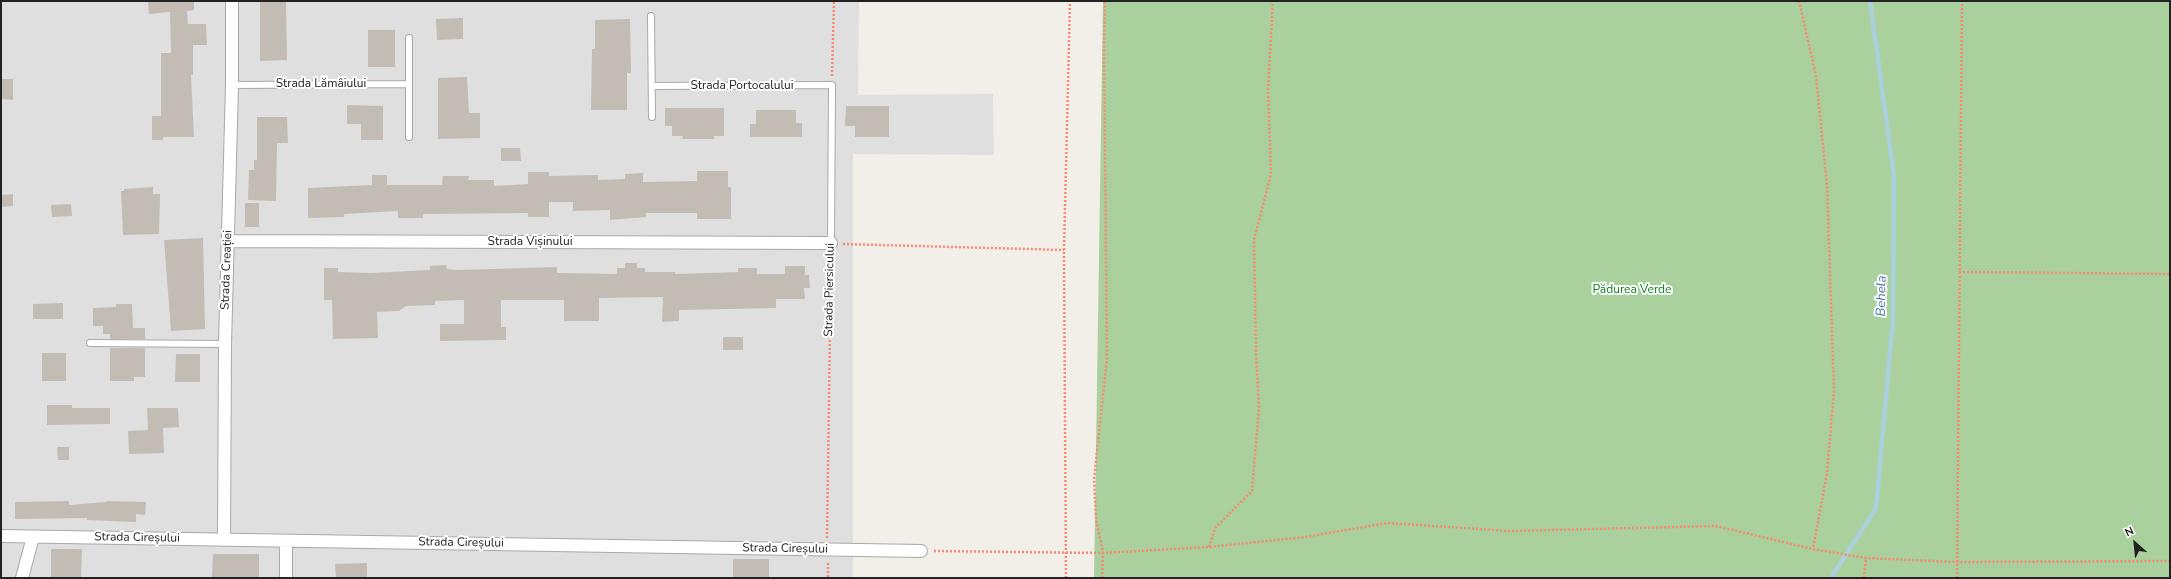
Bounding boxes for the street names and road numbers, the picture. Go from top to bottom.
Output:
street label: Strada Lămâiului [276,77,366,91]
street label: Strada Portocalului [690,79,794,93]
street label: Strada Creației [218,230,236,310]
street label: Strada Vișinului [488,235,572,249]
street label: Strada Piersicului [822,243,838,337]
street label: Strada Cireșului [94,530,180,546]
street label: Strada Cireșului [418,535,504,551]
street label: Strada Cireșului [742,541,828,557]

